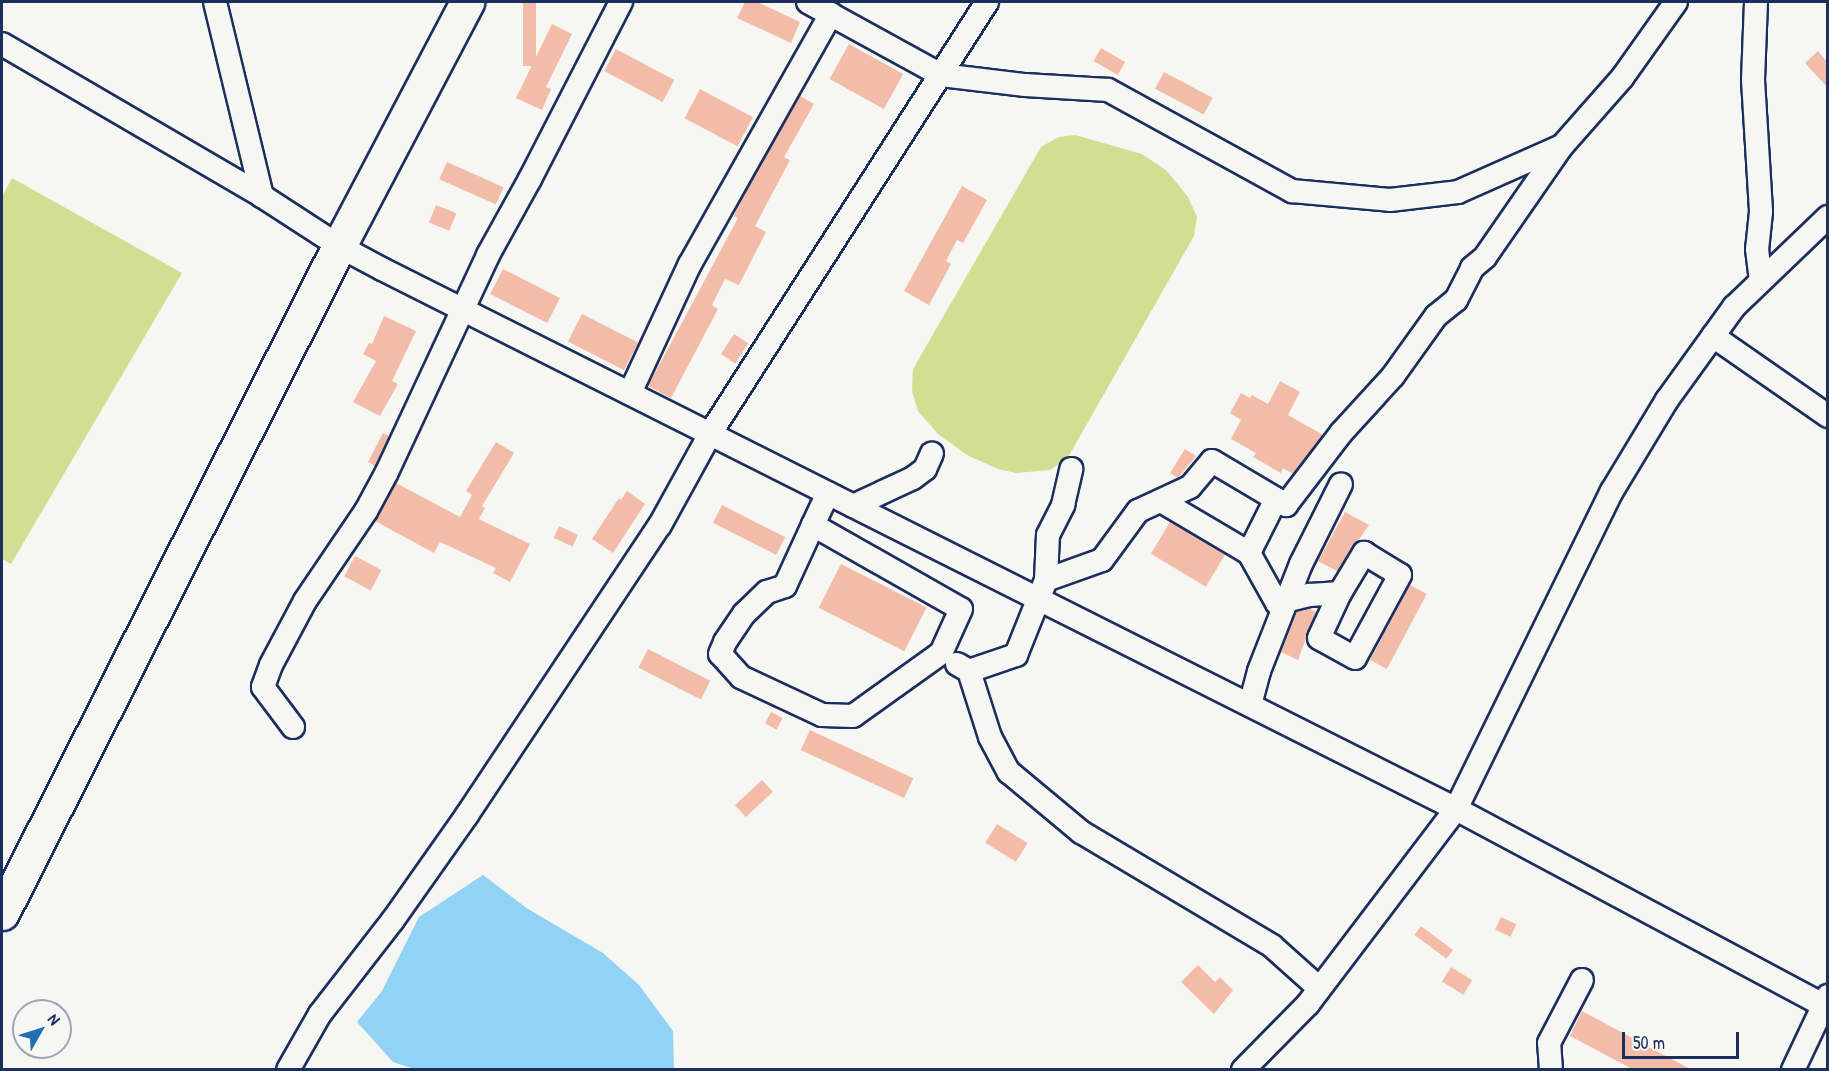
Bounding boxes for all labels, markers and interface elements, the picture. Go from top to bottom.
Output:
north arrow [12,999,72,1059]
text: N [43,1009,66,1029]
scale bar [1625,1020,1742,1058]
text: 50 m [1633,1030,1665,1055]

